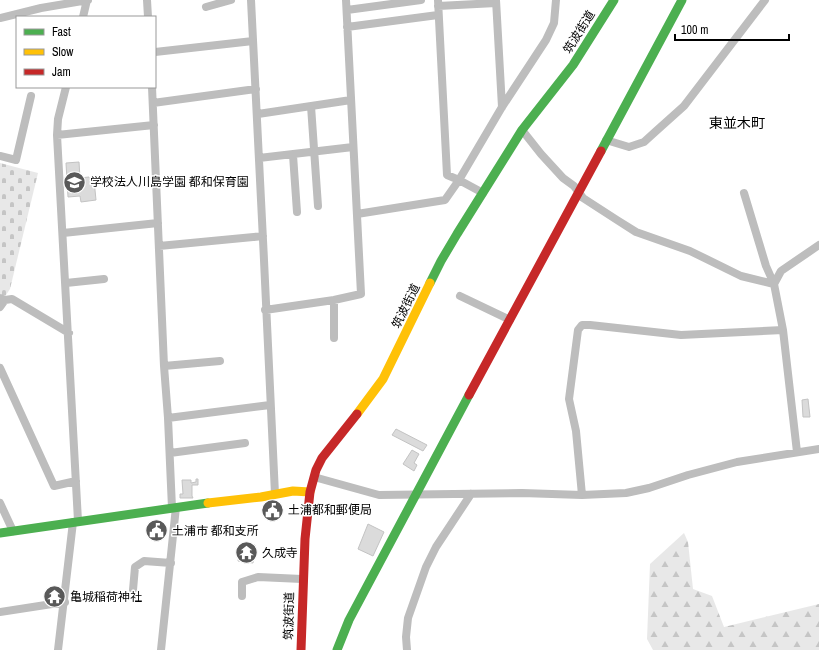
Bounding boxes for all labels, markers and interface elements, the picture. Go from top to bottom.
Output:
street label: 筑波街道 [559,7,599,57]
legend [16,16,156,88]
scale bar [675,16,789,42]
text: 100 m [681,22,708,38]
text: Fast [52,24,71,40]
text: Slow [52,44,74,60]
text: Jam [52,64,71,80]
district label: 東並木町 [709,114,765,132]
school or university icon: 学校法人川島学園 都和保育園 [62,169,88,195]
place label: 学校法人川島学園 都和保育園 [90,174,249,190]
street label: 筑波街道 [388,281,424,331]
public building icon: 土浦都和郵便局 [260,497,286,523]
place label: 土浦都和郵便局 [288,502,372,518]
public building icon: 土浦市 都和支所 [144,518,170,544]
place label: 土浦市 都和支所 [172,523,259,539]
temple icon: 久成寺 [234,540,260,566]
place label: 久成寺 [262,545,298,561]
temple icon: 亀城稲荷神社 [41,584,67,610]
place label: 亀城稲荷神社 [70,589,142,605]
street label: 筑波街道 [281,592,297,640]

